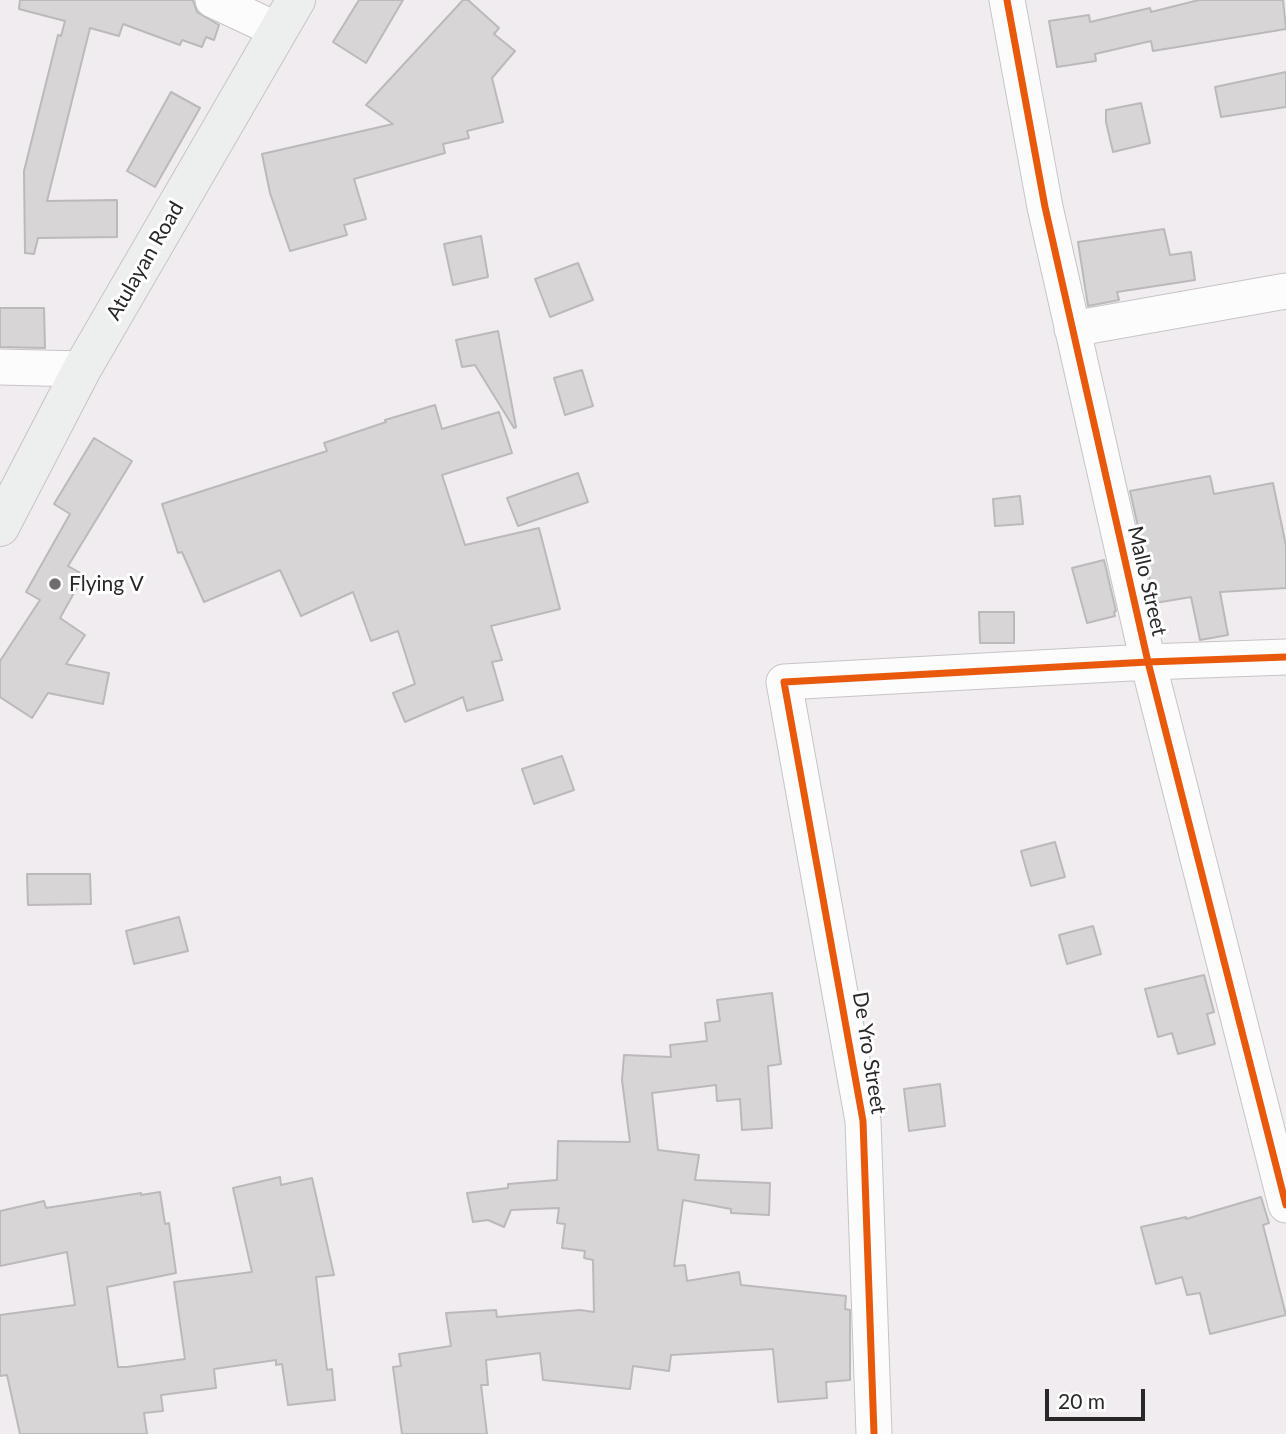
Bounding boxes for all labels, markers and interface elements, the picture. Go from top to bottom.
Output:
street label: Atulayan Road [101,197,189,325]
street label: Mallo Street [1122,524,1172,638]
place label: Flying V [69,571,144,597]
marker: Flying V [47,576,63,592]
street label: De Yro Street [847,990,891,1116]
scale bar [1048,1374,1148,1418]
text: 20 m [1058,1388,1105,1413]

